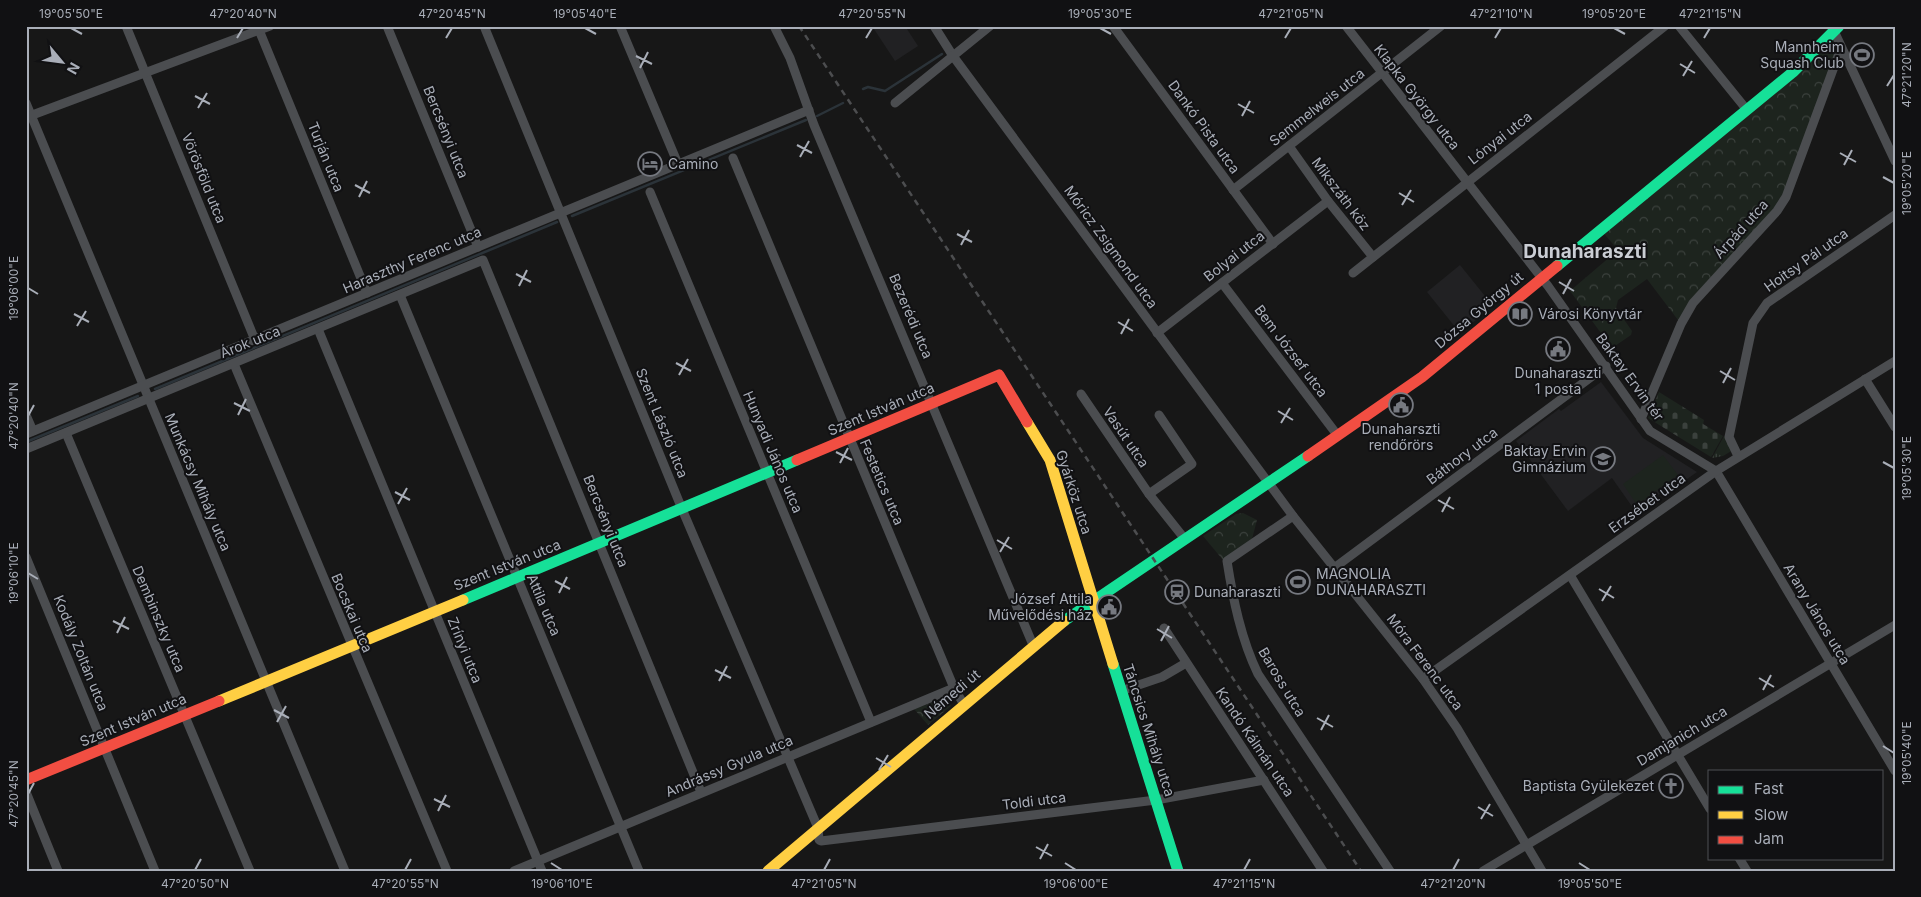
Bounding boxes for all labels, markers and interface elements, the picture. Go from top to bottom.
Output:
text: 19°05'50"E [39,6,103,21]
text: 47°20'40"N [209,6,277,21]
text: 47°20'45"N [418,6,486,21]
text: 19°05'40"E [553,6,617,21]
text: 47°20'55"N [838,6,906,21]
text: 19°05'30"E [1068,6,1132,21]
text: 47°21'05"N [1258,6,1324,21]
text: 47°21'10"N [1470,6,1532,21]
text: 19°05'20"E [1582,6,1646,21]
text: 47°21'15"N [1679,6,1741,21]
north arrow [38,38,88,88]
place label: Mannheim Squash Club [1760,38,1844,71]
street label: Klapka György utca [1371,41,1464,153]
sports icon: Mannheim Squash Club [1849,42,1875,68]
text: 47°21'20"N [1899,42,1914,108]
text: N [64,60,84,77]
street label: Semmelweis utca [1266,64,1368,149]
street label: Dankó Pista utca [1165,77,1244,177]
street label: Bercsényi utca [420,83,473,180]
street label: Lónyai utca [1464,107,1535,168]
street label: Turján utca [305,119,348,194]
street label: Vörösföld utca [179,130,230,225]
hotel icon: Camino [637,151,663,177]
text: 19°05'20"E [1899,151,1914,215]
street label: Mikszáth köz [1308,154,1374,233]
place label: Camino [668,155,718,172]
street label: Móricz Zsigmond utca [1061,182,1162,311]
street label: Árpád utca [1710,196,1771,261]
street label: Haraszthy Ferenc utca [340,223,484,296]
street label: Hoitsy Pál utca [1760,224,1851,295]
street label: Bolyai utca [1200,227,1268,285]
district label: Dunaharaszti [1523,240,1647,263]
text: 19°06'00"E [6,256,21,320]
street label: Dózsa György út [1431,268,1527,351]
street label: Bezerédi utca [886,271,937,361]
street label: Bem József utca [1251,301,1332,400]
library icon: Városi Könyvtár [1507,301,1533,327]
place label: Városi Könyvtár [1538,305,1642,322]
street label: Árok utca [217,322,282,361]
street label: Baktay Ervin tér [1593,330,1668,424]
public building icon: Dunaharaszti 1 posta [1545,336,1571,362]
place label: Dunaharaszti 1 posta [1515,364,1601,397]
street label: Szent László utca [633,365,692,480]
street label: Szent István utca [825,378,937,439]
text: 47°20'40"N [6,382,21,450]
street label: Hunyadi János utca [740,388,807,515]
public building icon: Dunaharszti rendőrörs [1388,392,1414,418]
street label: Vasút utca [1100,403,1153,470]
street label: Munkácsy Mihály utca [162,410,235,553]
place label: Dunaharszti rendőrörs [1361,420,1441,453]
street label: Báthory utca [1423,423,1500,488]
street label: Festetics utca [857,436,908,527]
text: 19°05'30"E [1899,436,1914,500]
place label: Baktay Ervin Gimnázium [1504,442,1586,475]
school or university icon: Baktay Ervin Gimnázium [1590,446,1616,472]
street label: Gyárköz utca [1053,448,1096,536]
street label: Erzsébet utca [1605,469,1688,536]
street label: Bercsényi utca [580,472,633,569]
street label: Szent István utca [451,535,563,594]
text: 19°06'10"E [6,542,21,604]
street label: Arany János utca [1780,560,1854,668]
street label: Dembinszky utca [129,563,190,675]
place label: MAGNOLIA DUNAHARASZTI [1316,565,1426,598]
sports icon: MAGNOLIA DUNAHARASZTI [1285,569,1311,595]
street label: Bocskai utca [328,571,377,655]
street label: Attila utca [524,571,565,638]
station icon: Dunaharaszti [1164,579,1190,605]
place label: Dunaharaszti [1194,583,1281,600]
place label: József Attila Művelődési ház [988,590,1092,623]
street label: Kodály Zoltán utca [51,593,112,713]
public building icon: József Attila Művelődési ház [1096,594,1122,620]
street label: Móra Ferenc utca [1384,610,1467,713]
street label: Zrínyi utca [445,614,486,685]
street label: Baross utca [1255,644,1310,720]
street label: Táncsics Mihály utca [1120,661,1179,798]
street label: Némedi út [920,665,983,722]
street label: Kandó Kálmán utca [1213,684,1298,800]
street label: Szent István utca [77,689,189,750]
street label: Damjanich utca [1634,702,1730,769]
text: 19°05'40"E [1899,721,1914,785]
street label: Andrássy Gyula utca [663,731,795,800]
text: 47°20'45"N [6,760,21,828]
legend [1708,770,1884,860]
church icon: Baptista Gyülekezet [1658,773,1684,799]
place label: Baptista Gyülekezet [1523,777,1654,794]
text: Fast [1754,779,1784,798]
street label: Toldi utca [1001,788,1067,813]
text: Slow [1754,805,1788,824]
text: Jam [1754,829,1784,848]
text: 47°20'50"N [161,876,229,891]
text: 47°20'55"N [371,876,439,891]
text: 19°06'10"E [531,876,593,891]
text: 47°21'05"N [791,876,857,891]
text: 19°06'00"E [1044,876,1108,891]
text: 47°21'15"N [1213,876,1275,891]
text: 47°21'20"N [1420,876,1486,891]
text: 19°05'50"E [1558,876,1622,891]

